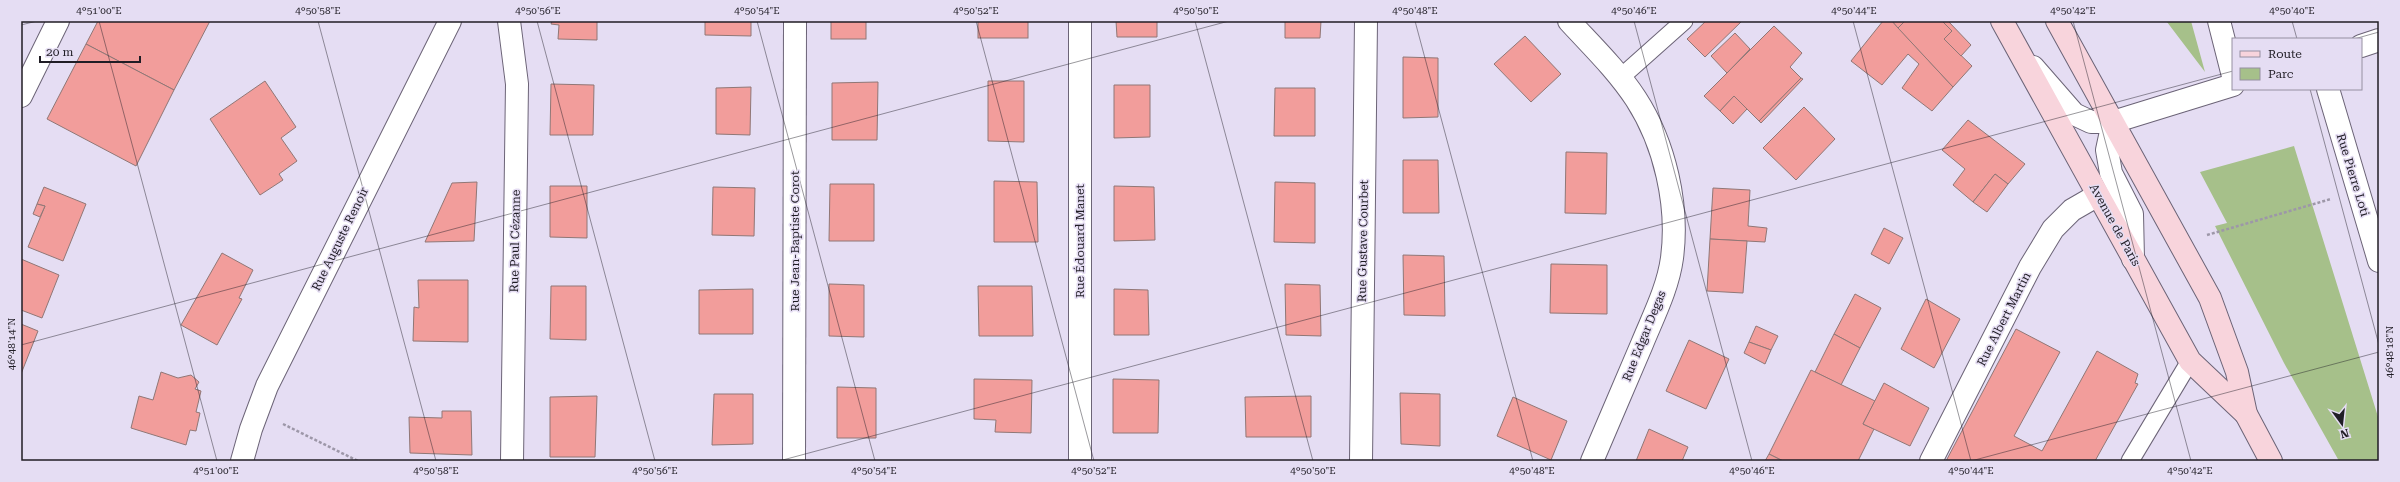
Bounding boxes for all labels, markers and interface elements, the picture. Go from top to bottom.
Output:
text: 4°51'00"E [76,5,122,16]
text: 4°50'58"E [295,5,341,16]
text: 4°50'56"E [515,5,561,16]
text: 4°50'54"E [734,5,780,16]
text: 4°50'52"E [953,5,999,16]
text: 4°50'50"E [1173,5,1219,16]
text: 4°50'48"E [1392,5,1438,16]
text: 4°50'46"E [1611,5,1657,16]
text: 4°50'44"E [1831,5,1877,16]
text: 4°50'42"E [2050,5,2096,16]
text: 4°50'40"E [2269,5,2315,16]
scale bar [40,38,140,64]
legend [2232,38,2362,90]
text: 20 m [46,45,73,59]
text: Route [2268,47,2302,61]
text: Parc [2268,67,2294,81]
street label: Rue Pierre Loti [2334,132,2372,218]
street label: Rue Jean-Baptiste Corot [788,170,802,311]
street label: Rue Gustave Courbet [1355,179,1371,302]
street label: Avenue de Paris [2087,181,2144,269]
street label: Rue Édouard Manet [1073,183,1087,298]
street label: Rue Auguste Renoir [309,185,371,293]
street label: Rue Paul Cézanne [507,189,523,292]
street label: Rue Albert Martin [1974,270,2034,368]
street label: Rue Edgar Degas [1619,288,1669,383]
text: 46°48'14"N [6,318,17,370]
text: 46°48'18"N [2384,326,2395,378]
north arrow [2322,404,2362,444]
text: N [2338,426,2350,441]
text: 4°51'00"E [193,465,239,476]
text: 4°50'58"E [413,465,459,476]
text: 4°50'56"E [632,465,678,476]
text: 4°50'54"E [851,465,897,476]
text: 4°50'52"E [1071,465,1117,476]
text: 4°50'50"E [1290,465,1336,476]
text: 4°50'48"E [1509,465,1555,476]
text: 4°50'46"E [1729,465,1775,476]
text: 4°50'44"E [1948,465,1994,476]
text: 4°50'42"E [2167,465,2213,476]

